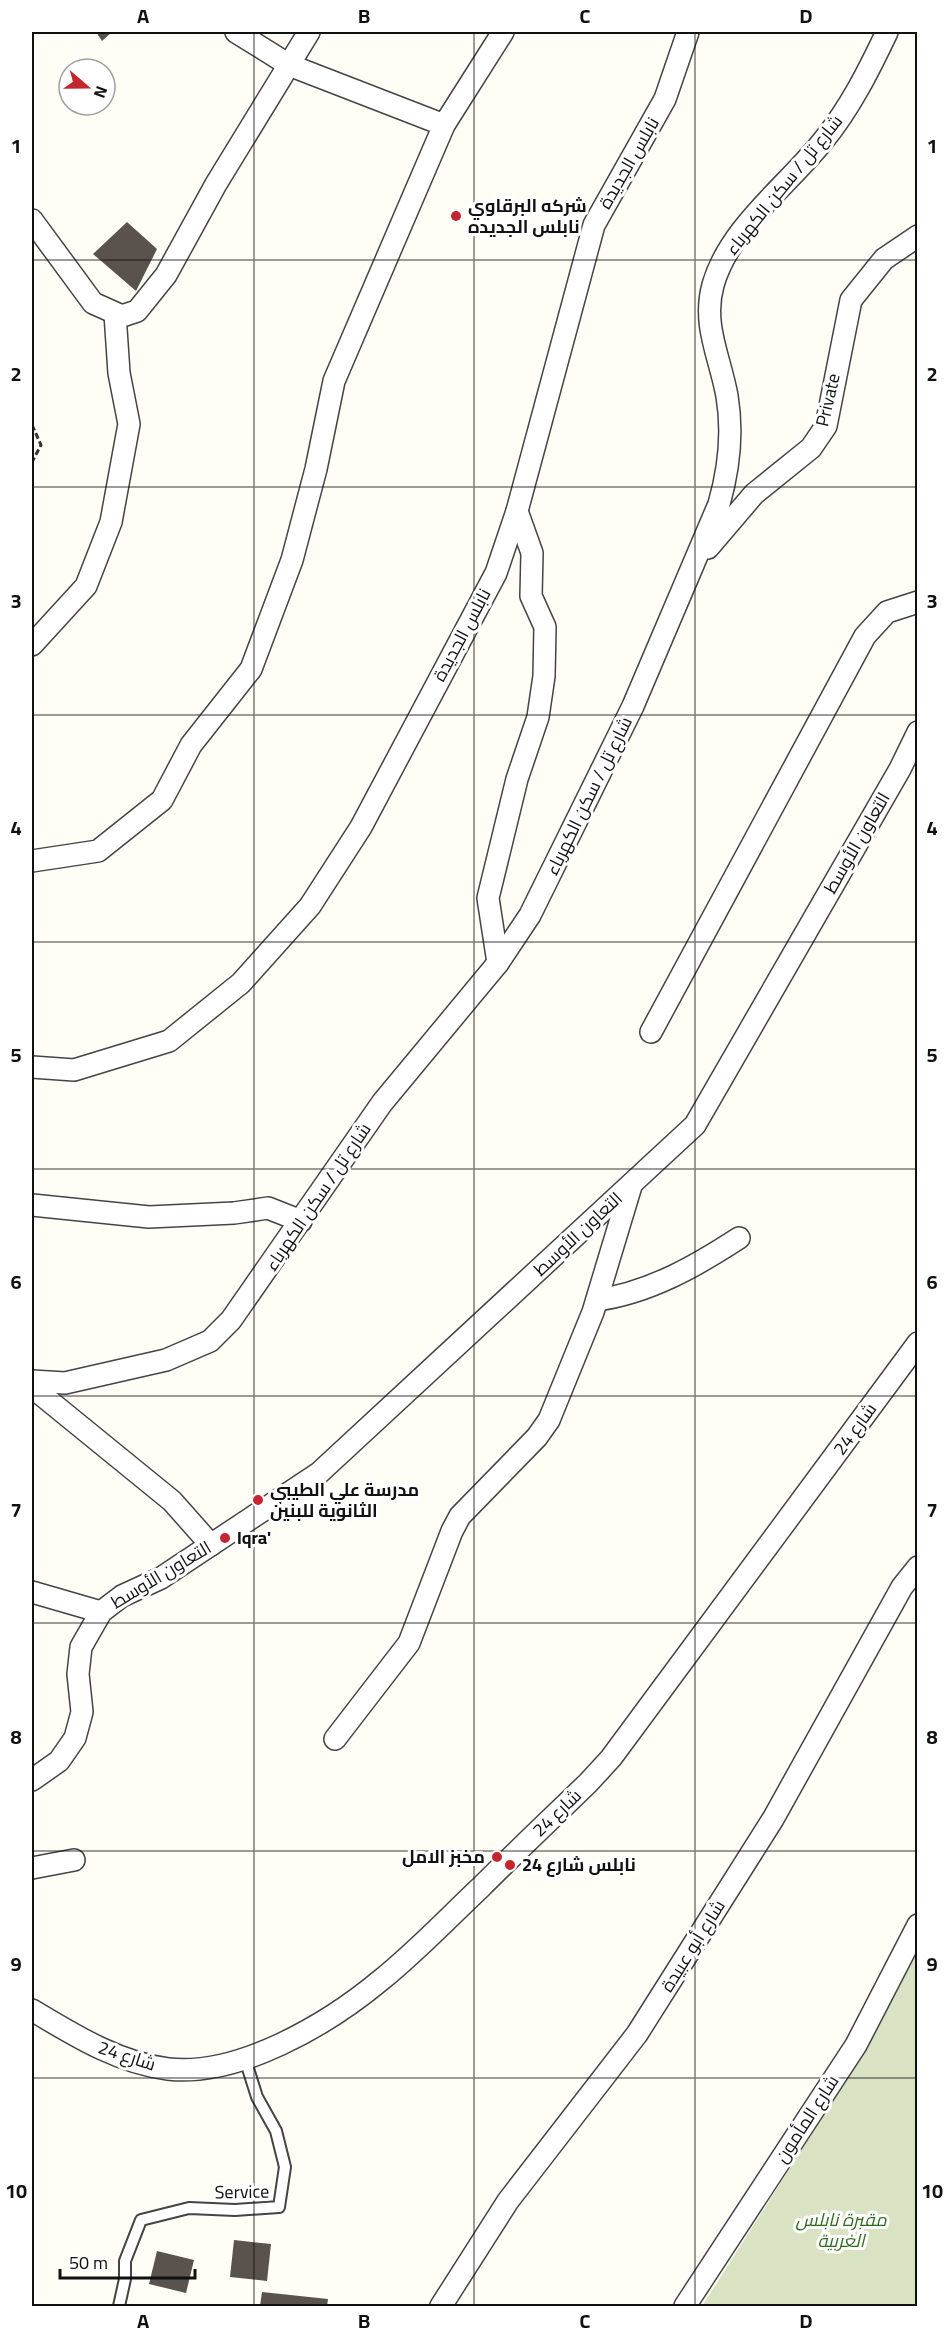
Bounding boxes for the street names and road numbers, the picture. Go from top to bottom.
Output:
street label: شارع تل / سكن الكهرباء [716,107,851,263]
street label: نابلس الجديدة [589,110,668,215]
street label: Private [805,370,850,430]
street label: نابلس الجديدة [423,582,500,688]
street label: شارع تل / سكن الكهرباء [536,710,641,881]
street label: التعاون الأوسط [814,786,899,900]
street label: شارع تل / سكن الكهرباء [255,1115,380,1278]
street label: التعاون الأوسط [525,1183,630,1284]
street label: شارع 24 [824,1395,885,1462]
street label: التعاون الأوسط [104,1531,218,1618]
street label: شارع 24 [524,1780,589,1845]
street label: شارع أبو عبيدة [651,1893,734,1999]
street label: شارع 24 [94,2031,160,2080]
street label: شارع المأمون [766,2068,848,2170]
street label: Service [214,2175,270,2208]

